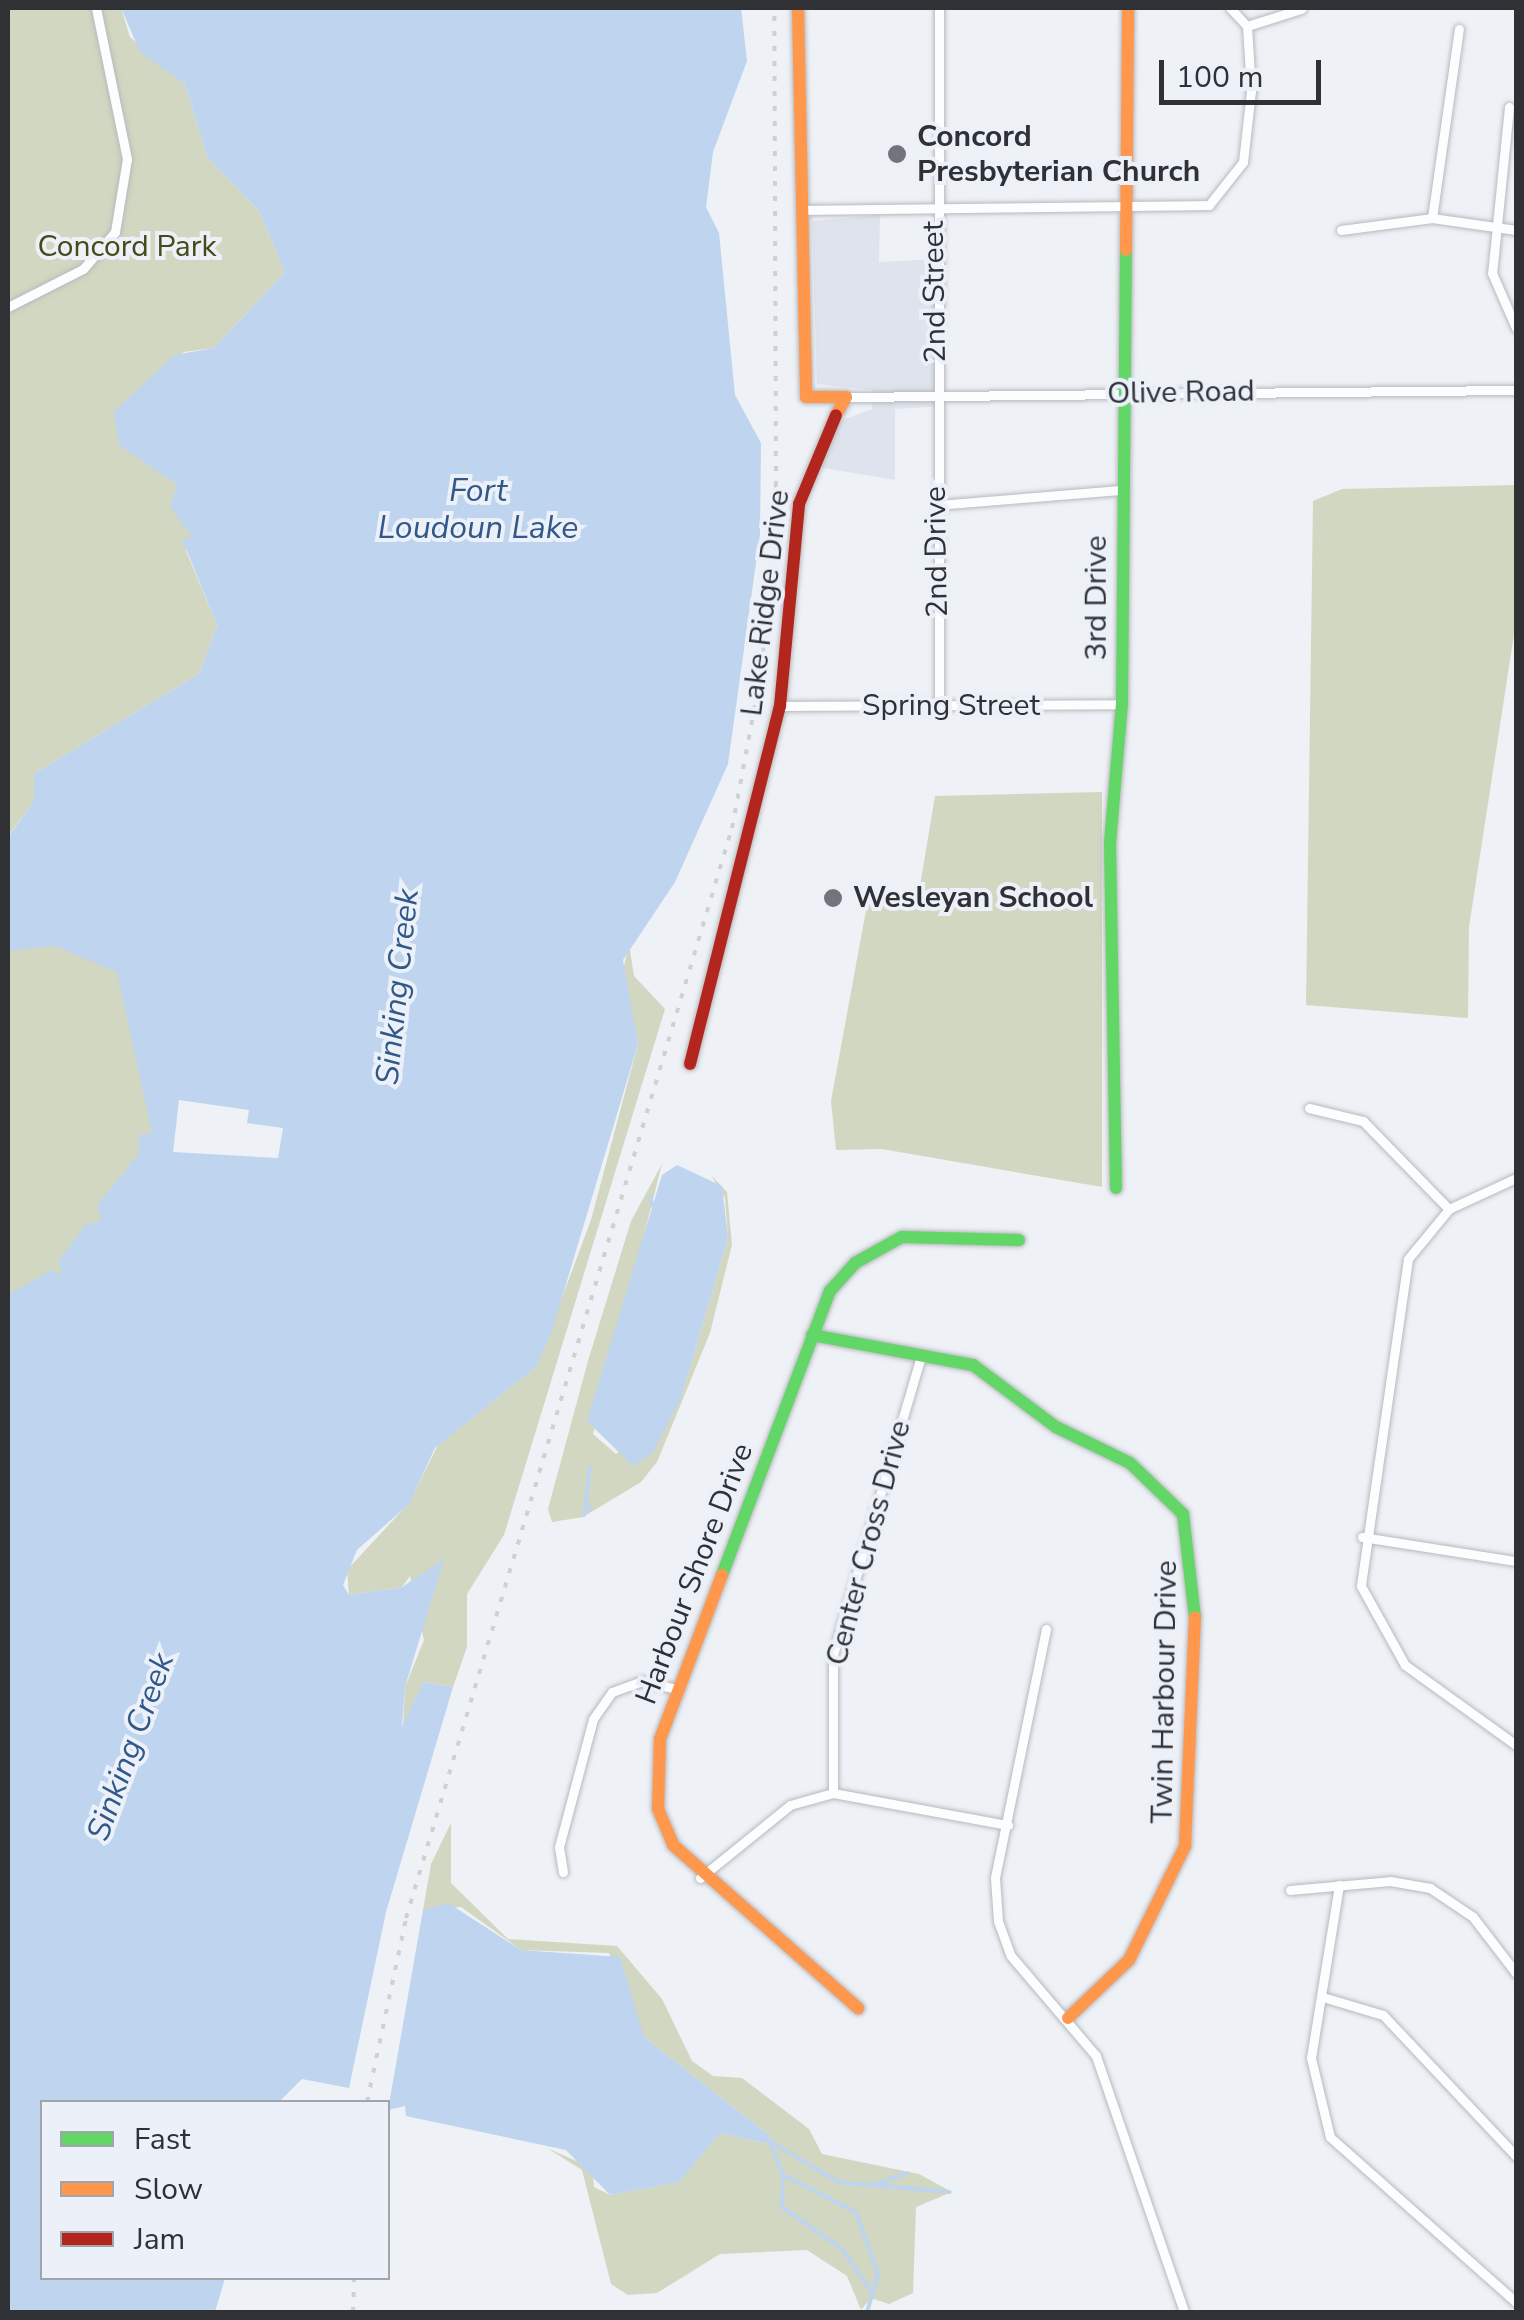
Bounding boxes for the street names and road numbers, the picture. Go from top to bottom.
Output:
street label: 2nd Street [916,221,954,363]
street label: Olive Road [1107,374,1255,412]
street label: 2nd Drive [918,486,956,618]
street label: Lake Ridge Drive [734,488,798,718]
street label: 3rd Drive [1079,536,1115,660]
street label: Spring Street [862,688,1040,724]
street label: Center Cross Drive [819,1417,919,1669]
street label: Harbour Shore Drive [629,1439,761,1709]
street label: Twin Harbour Drive [1145,1560,1185,1824]

